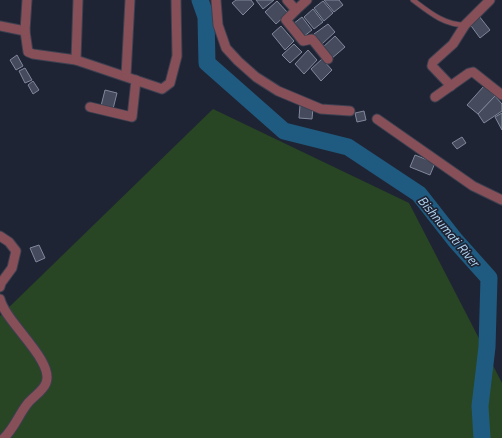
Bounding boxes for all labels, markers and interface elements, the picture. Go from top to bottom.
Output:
water label: Bishnumati River [413,191,486,272]

